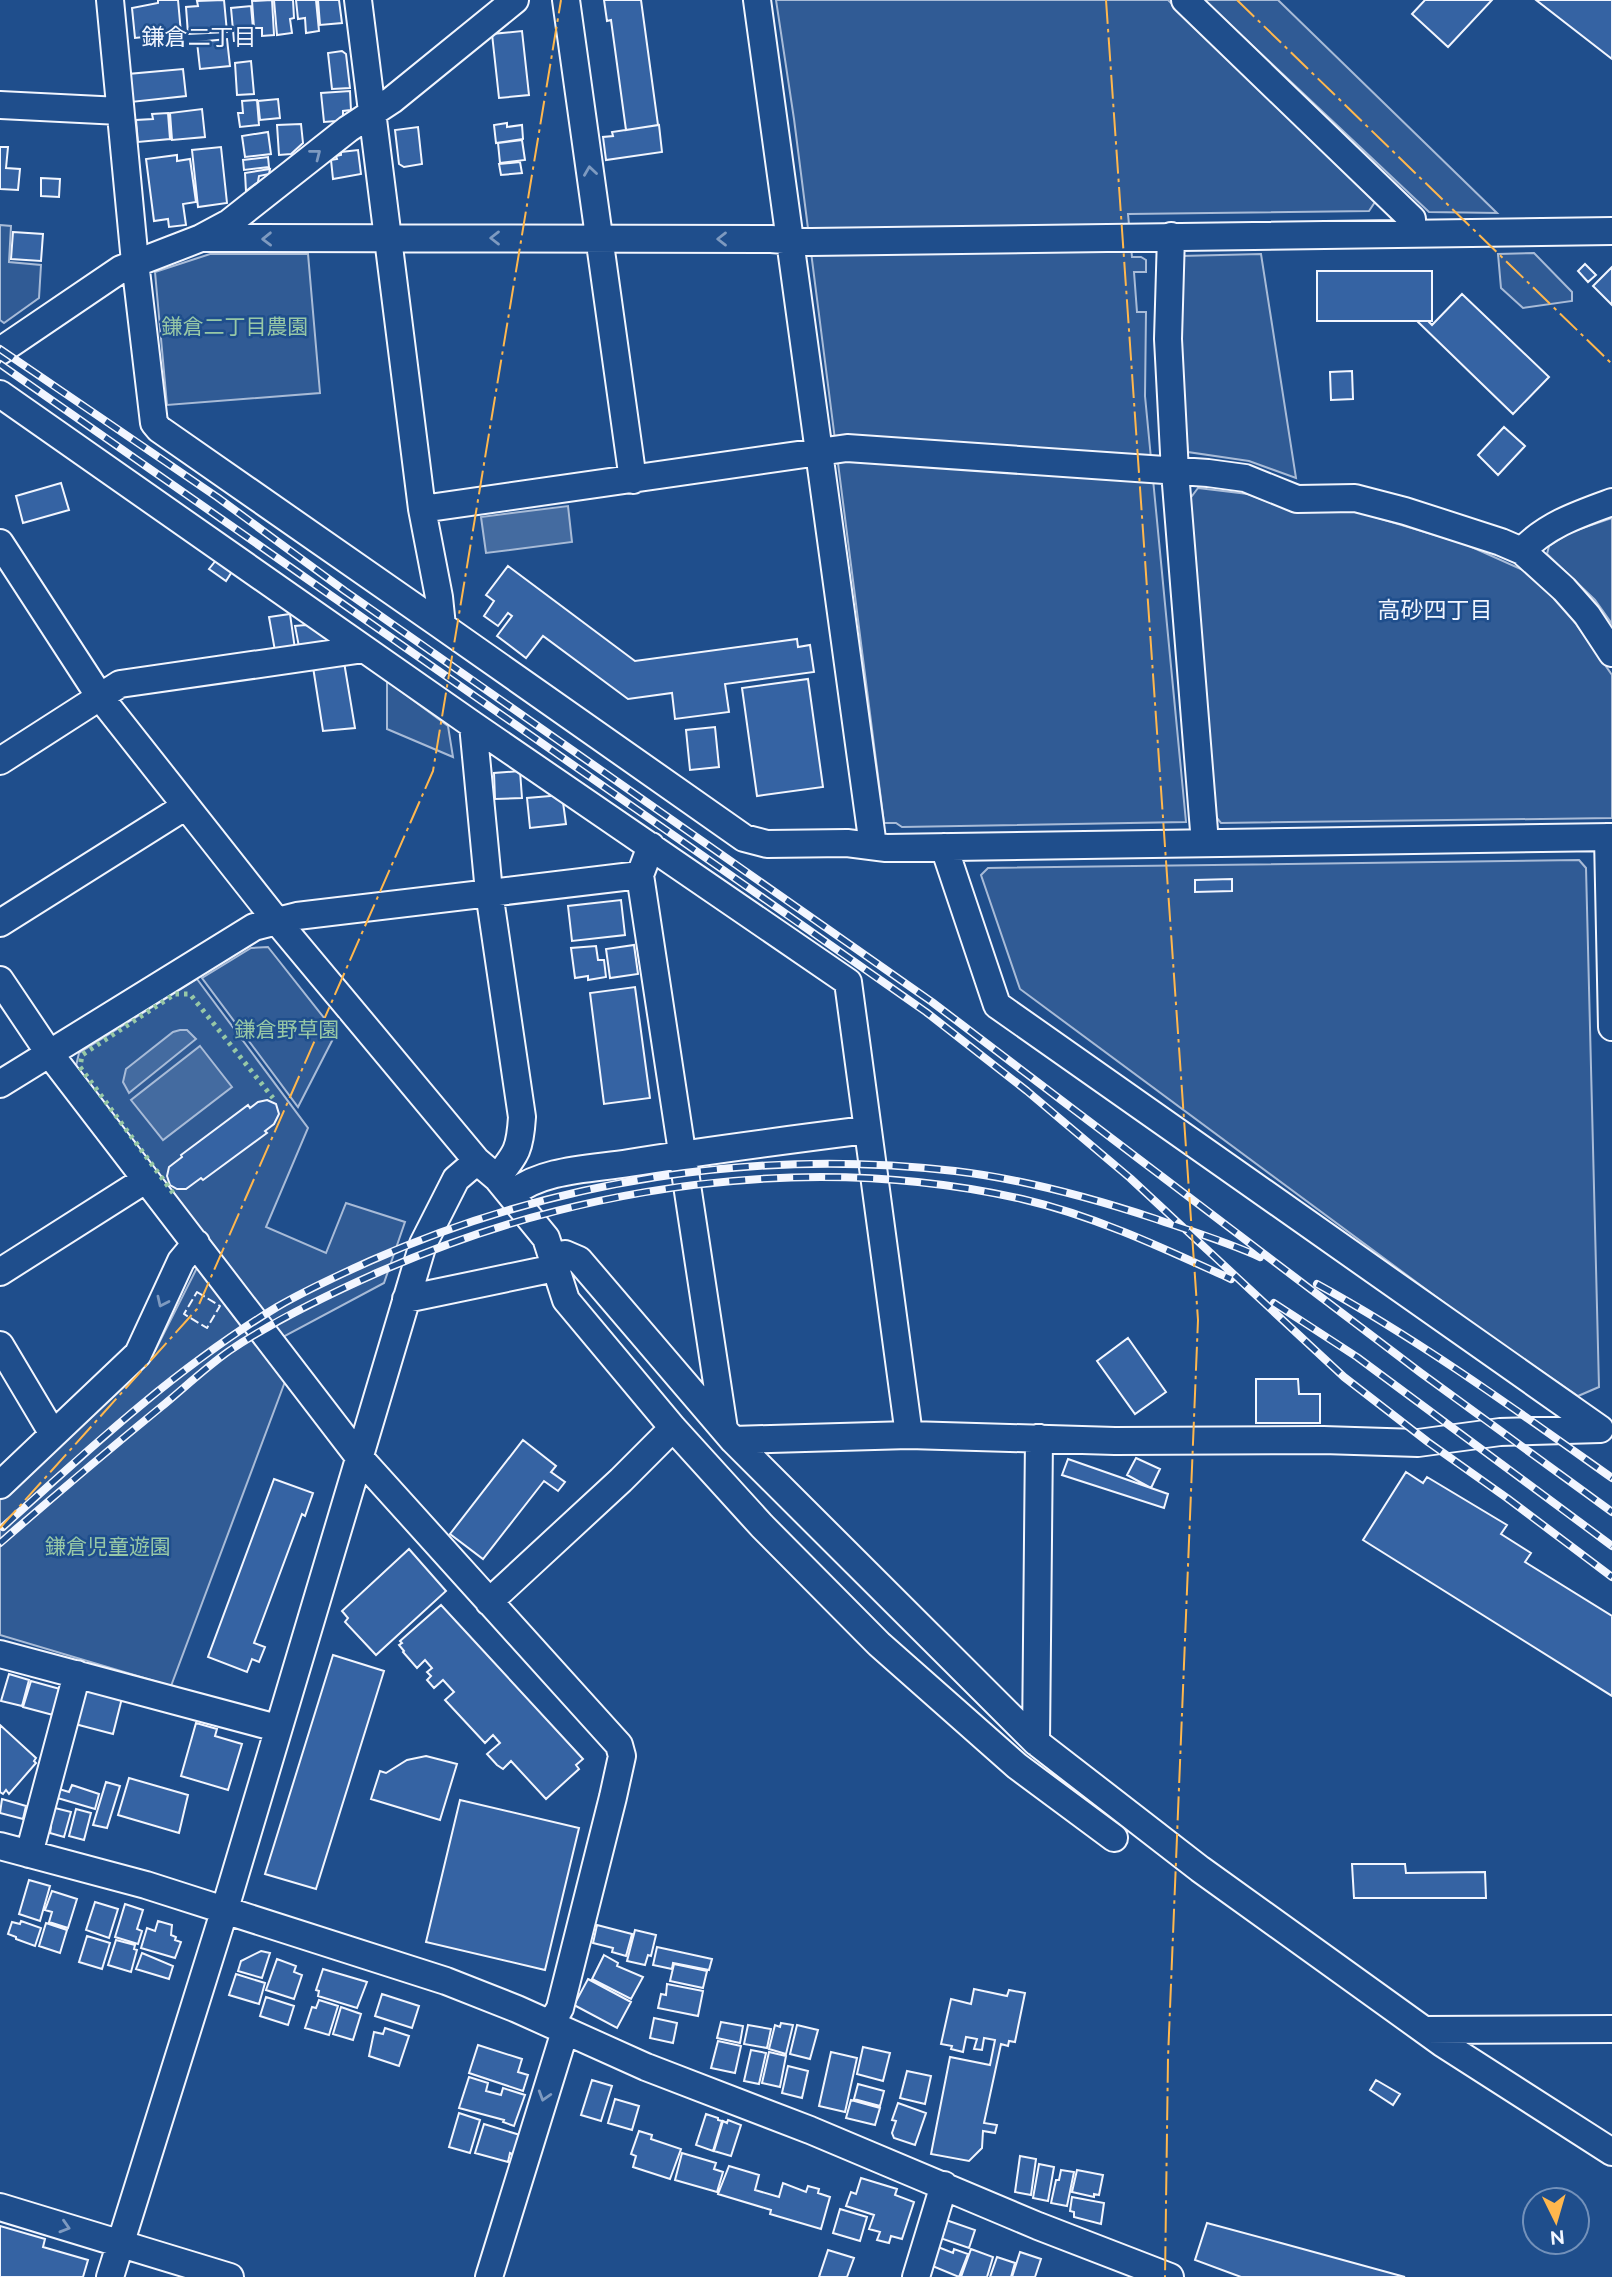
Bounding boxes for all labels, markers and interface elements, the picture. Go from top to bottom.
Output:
district label: 鎌倉二丁目 [142,23,257,50]
one-way arrow [308,150,320,163]
one-way arrow [582,165,597,177]
one-way arrow [489,230,500,246]
one-way arrow [262,231,272,247]
one-way arrow [717,231,727,247]
park label: 鎌倉二丁目農園 [162,314,309,339]
district label: 高砂四丁目 [1378,596,1493,623]
park label: 鎌倉野草園 [235,1017,340,1042]
one-way arrow [156,1294,170,1307]
park label: 鎌倉児童遊園 [45,1534,171,1559]
one-way arrow [538,2090,553,2102]
north arrow [1521,2186,1591,2256]
one-way arrow [59,2218,71,2233]
text: N [1549,2226,1566,2250]

